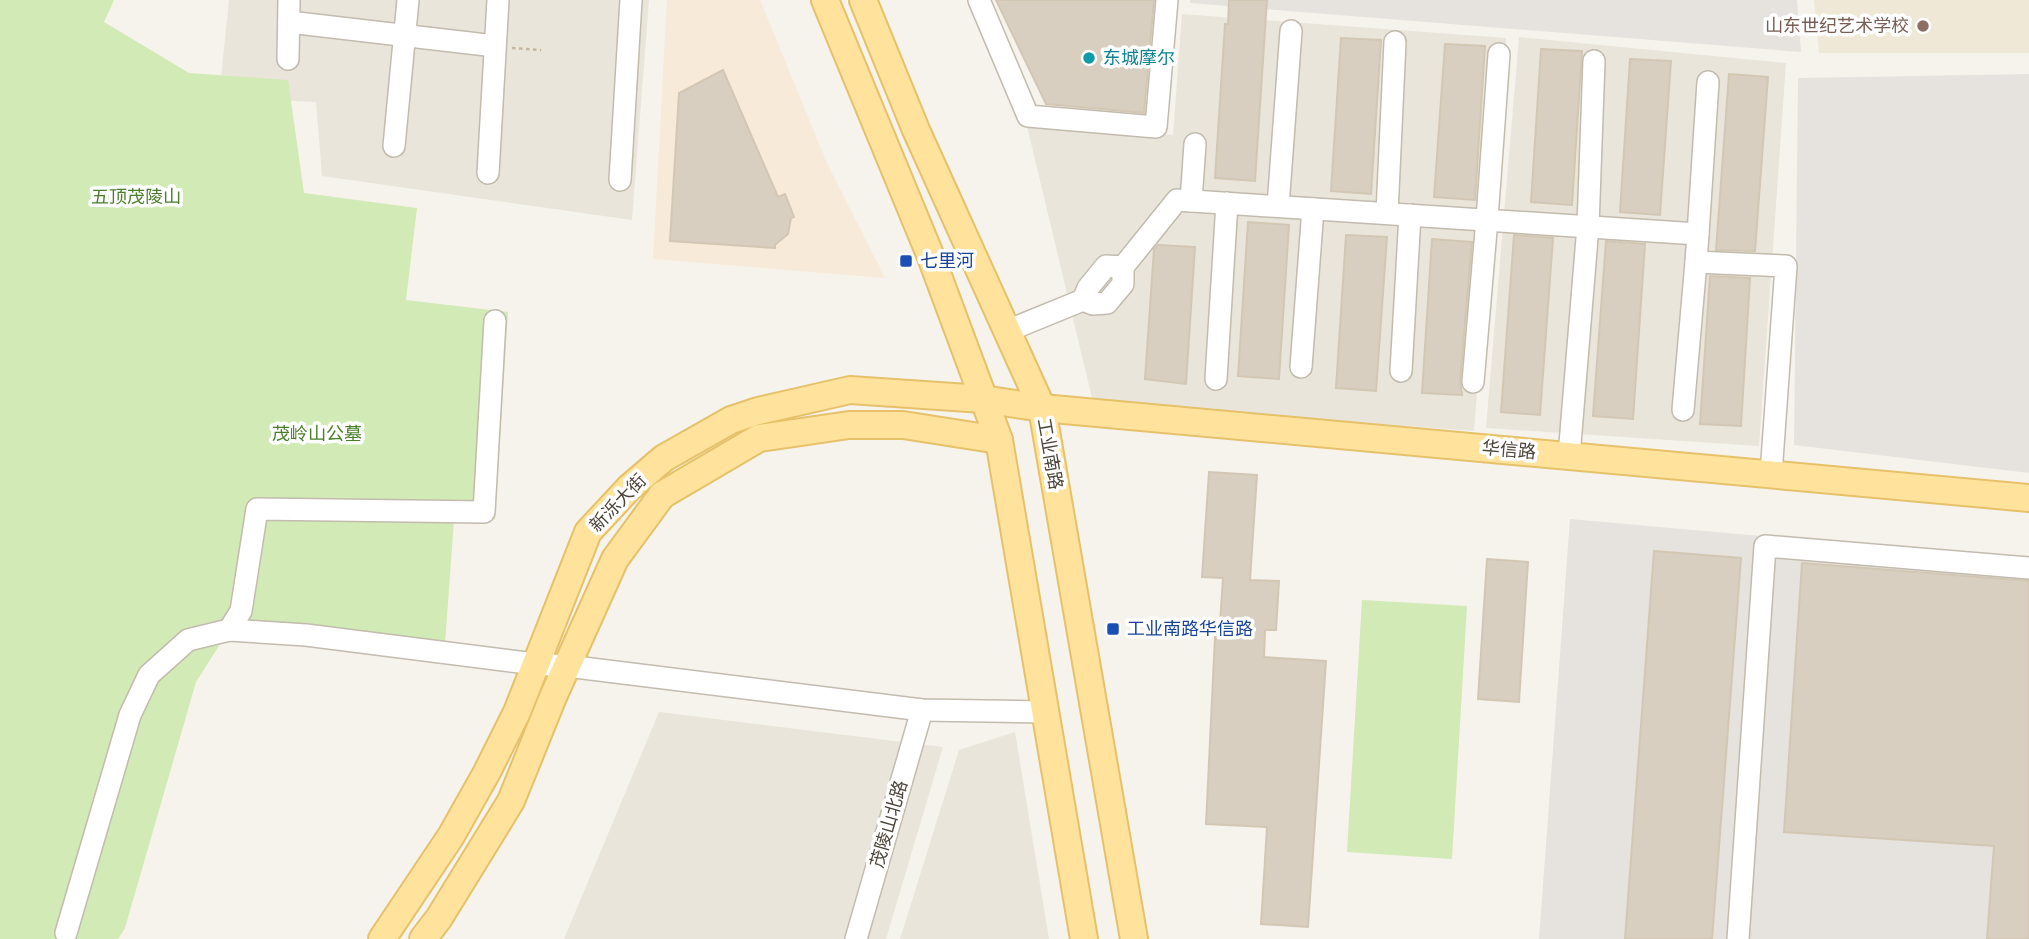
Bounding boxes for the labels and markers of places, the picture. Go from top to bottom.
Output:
place label: 山东世纪艺术学校 [1765,15,1909,37]
marker: 山东世纪艺术学校 [1915,18,1931,34]
place label: 东城摩尔 [1103,47,1175,69]
marker: 东城摩尔 [1081,50,1097,66]
place label: 七里河 [920,250,974,272]
marker: 七里河 [898,253,914,269]
place label: 工业南路华信路 [1127,618,1253,640]
marker: 工业南路华信路 [1105,621,1121,637]

